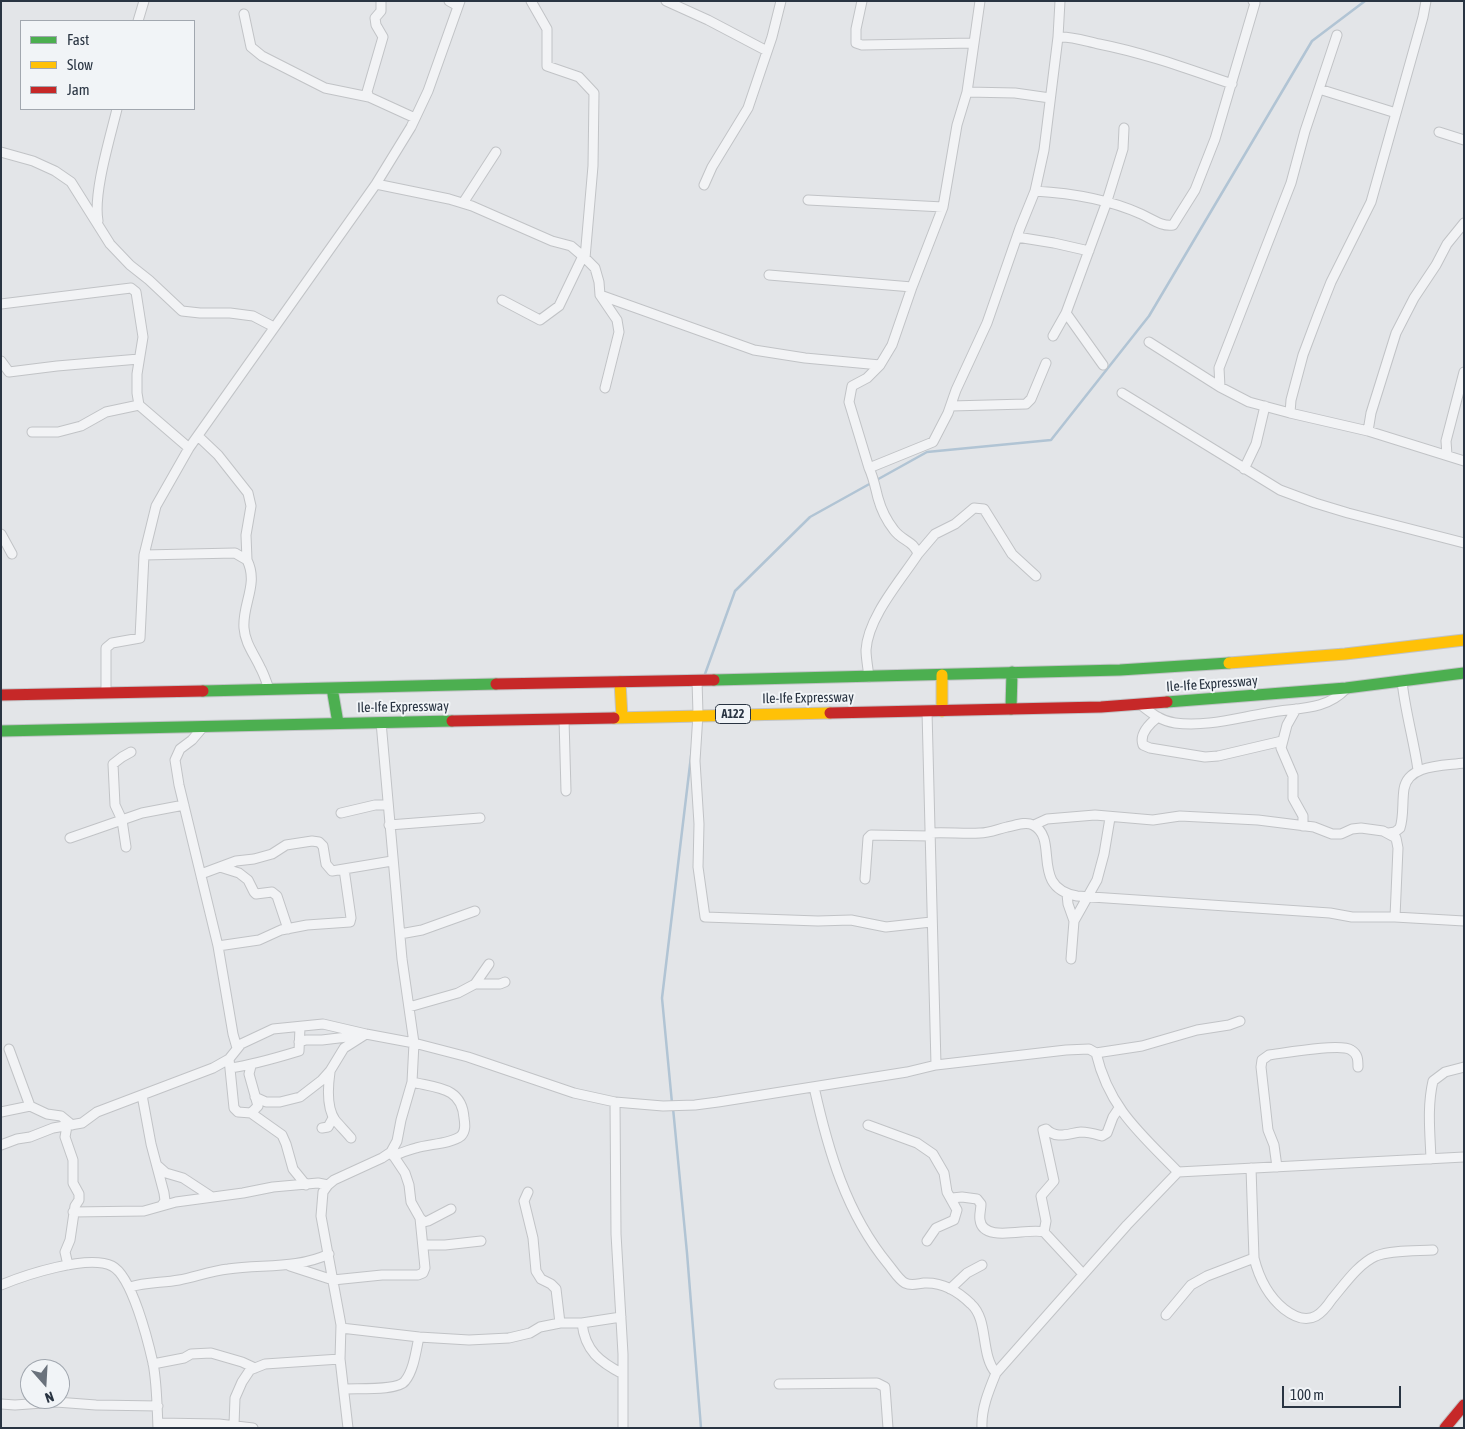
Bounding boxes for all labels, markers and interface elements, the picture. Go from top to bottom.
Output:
legend [20,20,195,110]
text: Fast [67,31,89,48]
text: Slow [67,56,93,73]
text: Jam [67,81,90,98]
street label: Ile-Ife Expressway [1166,672,1258,696]
street label: Ile-Ife Expressway [762,689,854,707]
street label: Ile-Ife Expressway [357,698,449,716]
road number: A122 [716,704,750,724]
north arrow [20,1359,70,1409]
scale bar [1285,1376,1404,1408]
text: 100 m [1290,1386,1324,1403]
text: N [43,1388,56,1406]

